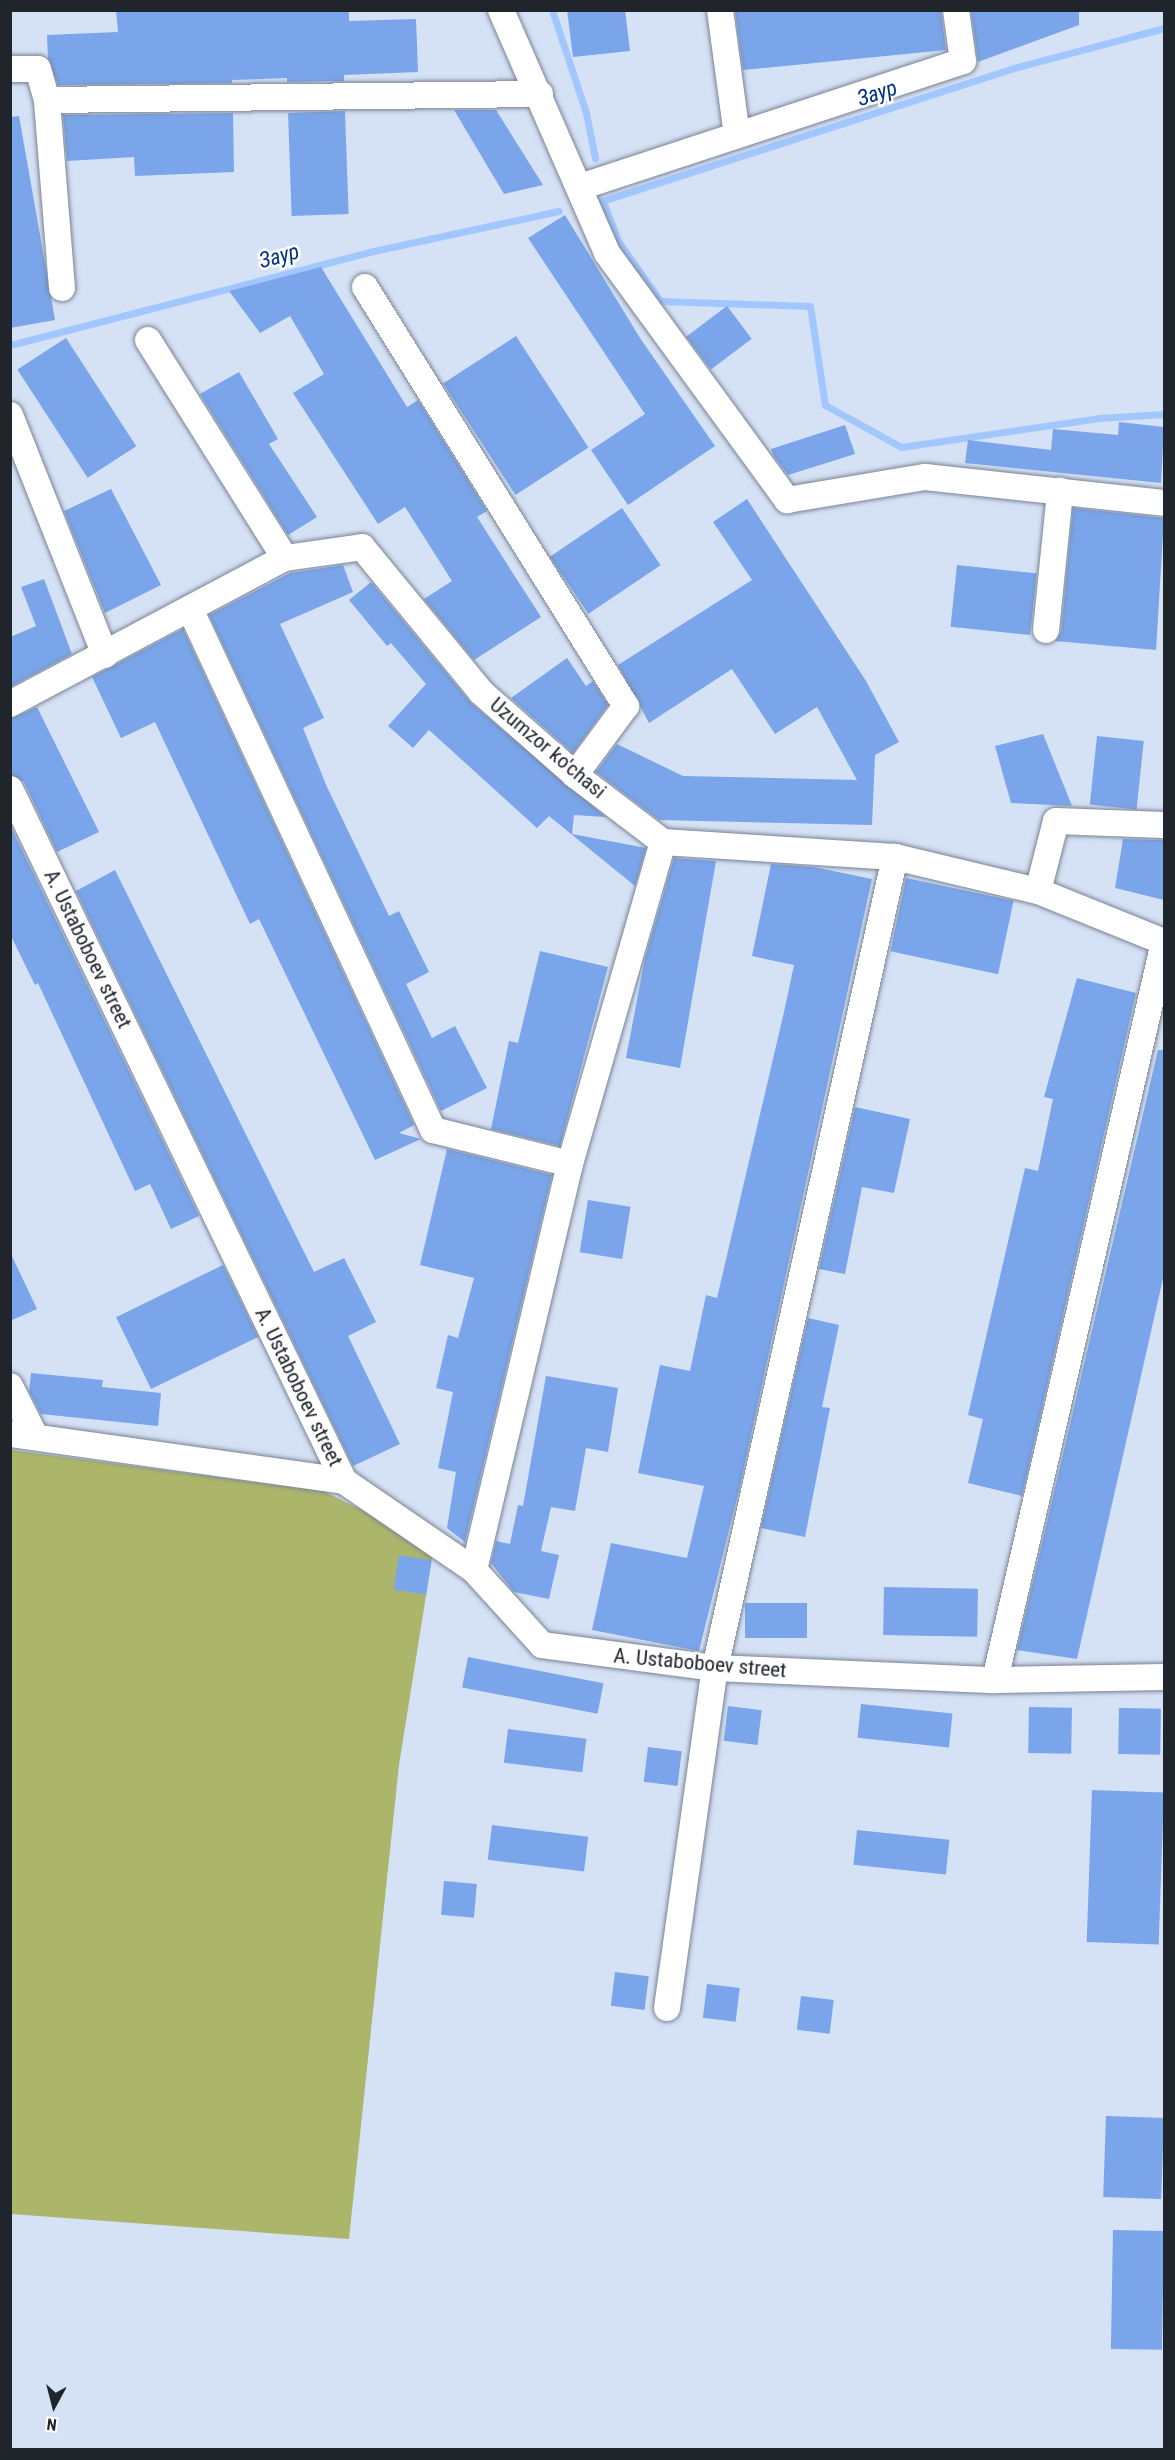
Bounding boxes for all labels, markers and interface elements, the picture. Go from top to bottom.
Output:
water label: Заур [854,74,900,112]
water label: Заур [256,238,302,274]
street label: Uzumzor ko'chasi [485,692,611,804]
street label: A. Ustaboboev street [39,866,137,1032]
street label: A. Ustaboboev street [250,1304,348,1470]
street label: A. Ustaboboev street [613,1643,787,1683]
north arrow [24,2376,84,2436]
text: N [46,2414,58,2434]

